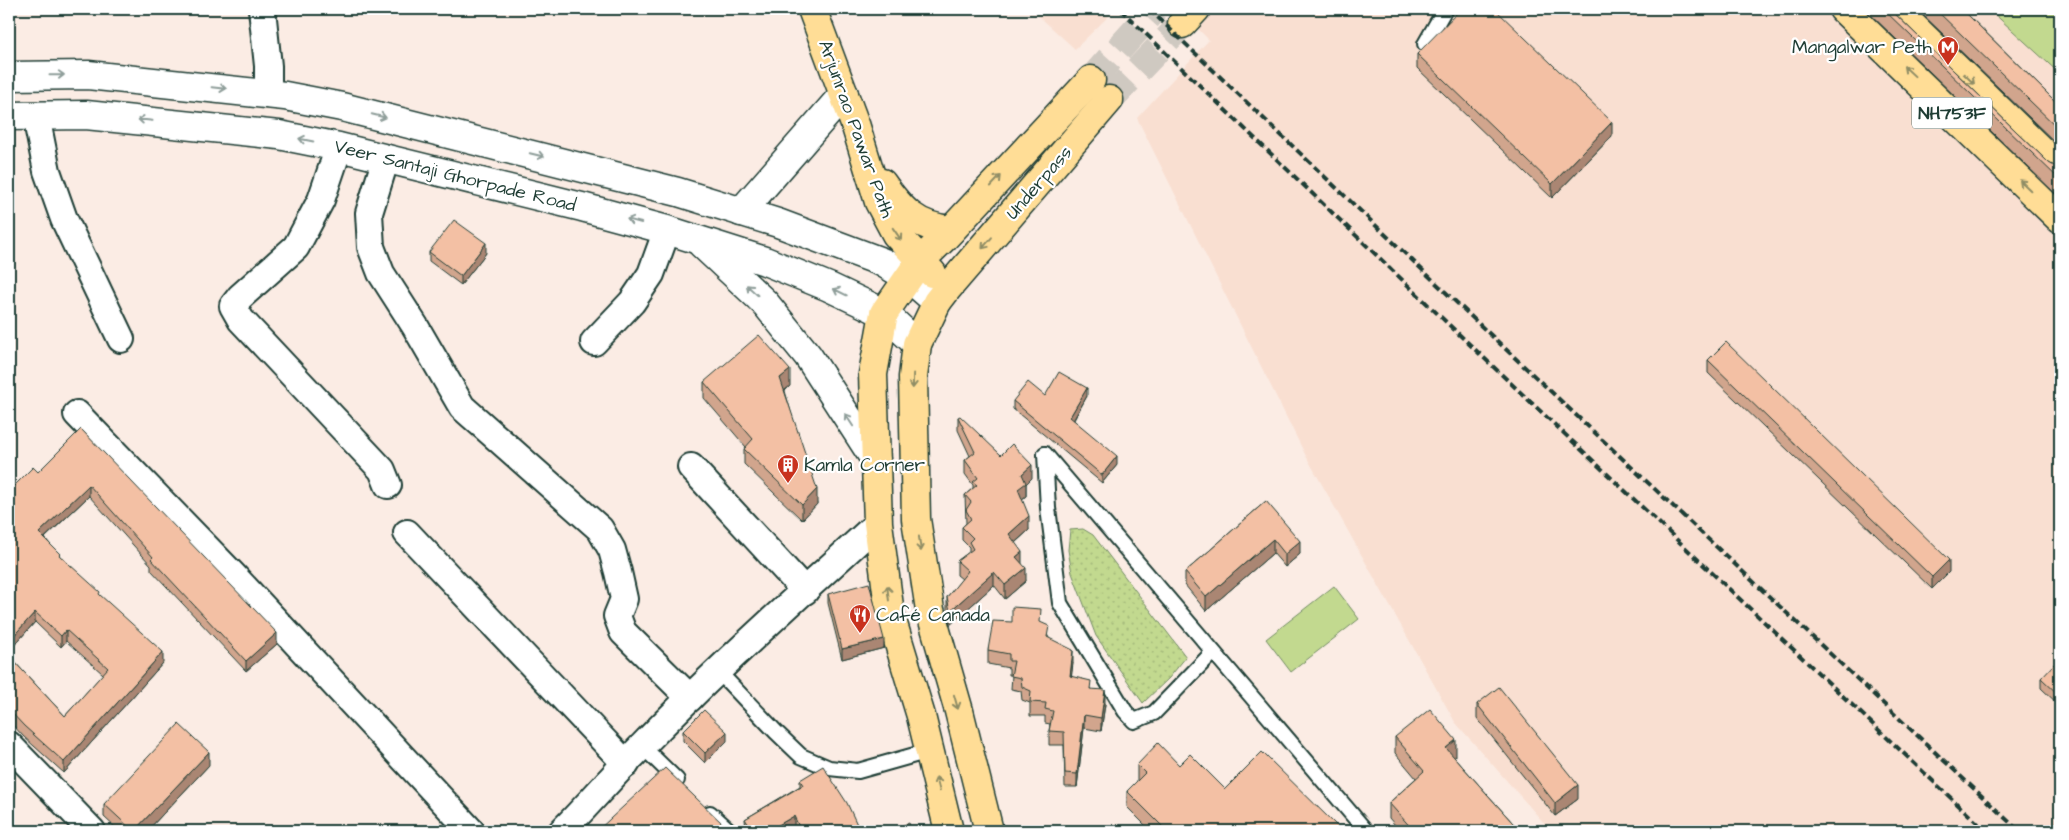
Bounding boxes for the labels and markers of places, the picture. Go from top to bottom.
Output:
place label: Mangalwar Peth [1792,34,1933,62]
metro station icon: Mangalwar Peth [1936,35,1960,66]
place label: Kamla Corner [804,452,926,479]
building icon: Kamla Corner [776,453,800,484]
place label: Café Canada [876,602,990,629]
restaurant icon: Café Canada [848,603,872,634]

